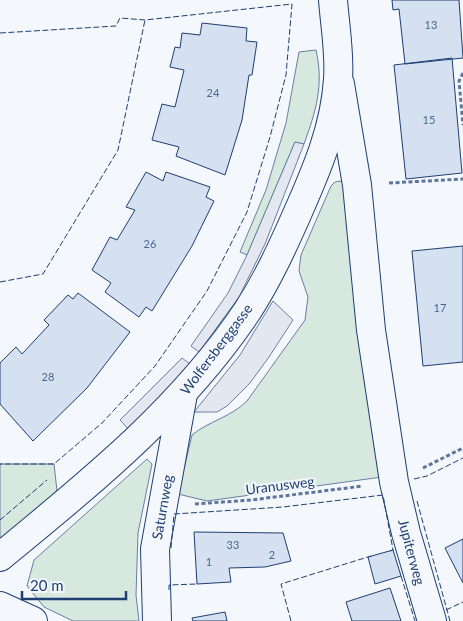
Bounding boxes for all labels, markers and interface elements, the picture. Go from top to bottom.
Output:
house number: 13 [425,18,437,31]
house number: 24 [207,86,220,99]
house number: 15 [423,113,435,126]
house number: 26 [144,237,156,250]
street label: Wolfersberggasse [176,300,256,398]
house number: 17 [434,301,446,314]
house number: 28 [42,370,54,383]
street label: Uranusweg [245,472,315,498]
street label: Saturnweg [148,473,176,541]
street label: Jupiterweg [395,517,429,587]
house number: 33 [227,538,239,551]
house number: 2 [269,548,275,561]
house number: 1 [206,555,212,568]
scale bar [22,568,126,600]
text: 20 m [30,576,64,594]

